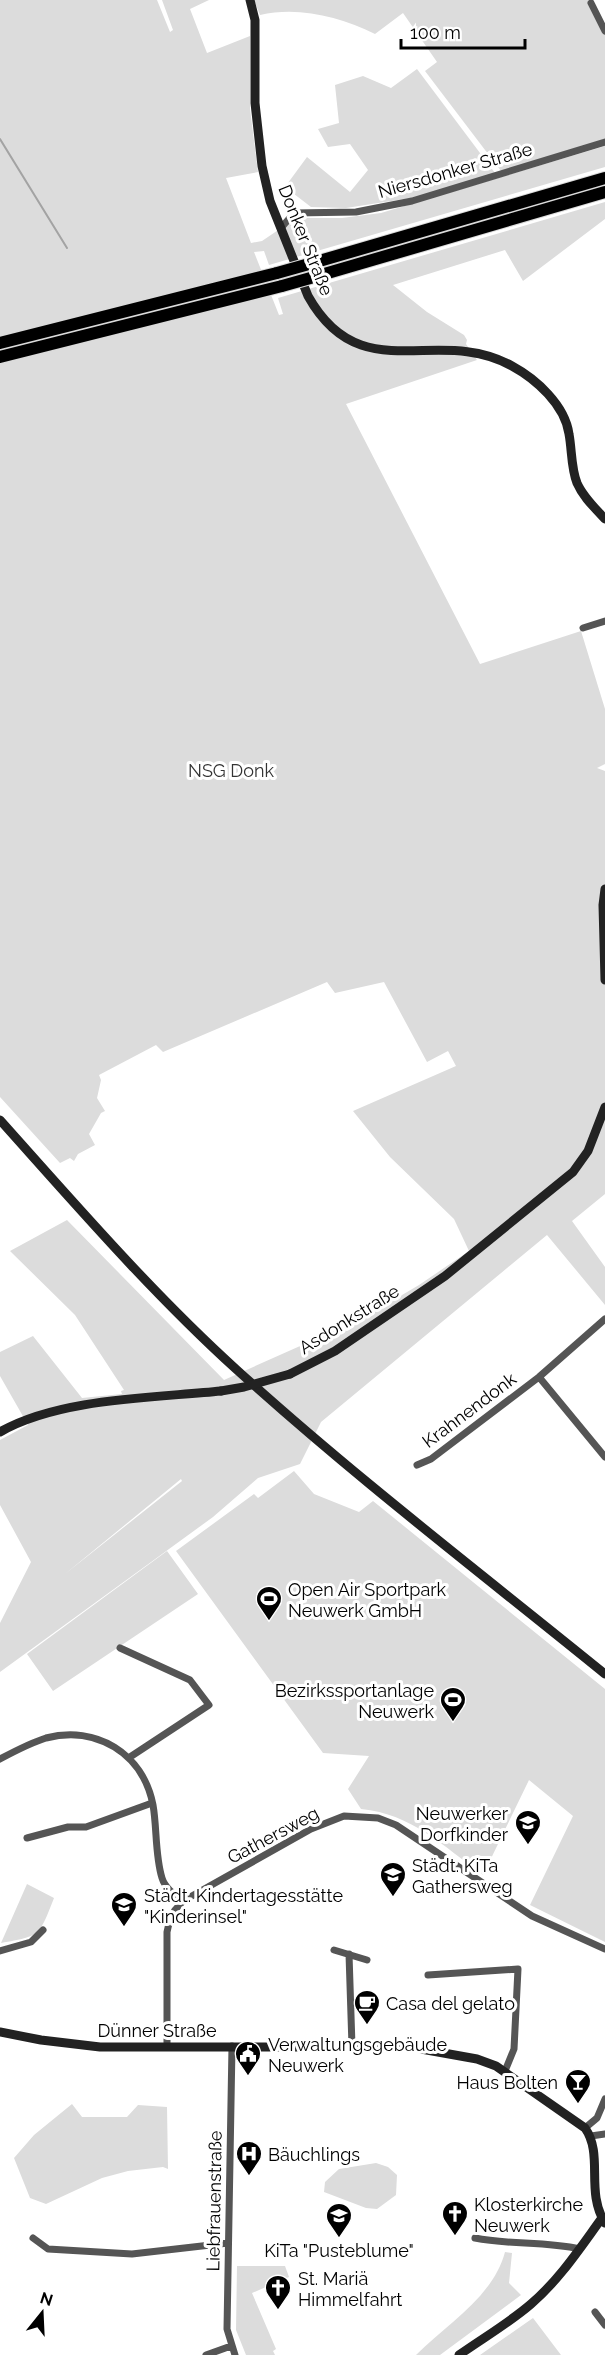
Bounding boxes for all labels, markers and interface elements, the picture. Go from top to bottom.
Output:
scale bar [401,12,526,50]
text: 100 m [410,22,461,43]
street label: Niersdonker Straße [376,138,535,202]
street label: Donker Straße [274,182,338,299]
park label: NSG Donk [188,760,274,781]
street label: Asdonkstraße [295,1280,403,1358]
street label: Krahnendonk [418,1368,520,1452]
place label: Open Air Sportpark Neuwerk GmbH [288,1579,447,1621]
sports icon: Open Air Sportpark Neuwerk GmbH [254,1584,284,1622]
place label: Bezirkssportanlage Neuwerk [275,1680,434,1722]
sports icon: Bezirkssportanlage Neuwerk [438,1685,468,1723]
street label: Gathersweg [224,1802,322,1868]
place label: Neuwerker Dorfkinder [416,1803,509,1845]
school or university icon: Neuwerker Dorfkinder [513,1808,543,1846]
place label: Städt. KiTa Gathersweg [412,1855,513,1897]
school or university icon: Städt. KiTa Gathersweg [378,1860,408,1898]
place label: Städt. Kindertagesstätte "Kinderinsel" [144,1885,343,1927]
school or university icon: Städt. Kindertagesstätte "Kinderinsel" [109,1890,139,1928]
cafe icon: Casa del gelato [352,1988,382,2026]
place label: Casa del gelato [386,1993,515,2014]
street label: Dünner Straße [98,2020,217,2041]
place label: Verwaltungsgebäude Neuwerk [268,2034,448,2076]
public building icon: Verwaltungsgebäude Neuwerk [233,2039,263,2077]
bar icon: Haus Bolten [563,2067,593,2105]
place label: Haus Bolten [456,2072,558,2093]
street label: Liebfrauenstraße [202,2130,226,2272]
hospital icon: Bäuchlings [234,2139,264,2177]
place label: Bäuchlings [268,2144,360,2165]
place label: Klosterkirche Neuwerk [474,2194,583,2236]
church icon: Klosterkirche Neuwerk [440,2199,470,2237]
school or university icon: KiTa "Pusteblume" [324,2201,354,2239]
place label: KiTa "Pusteblume" [264,2240,414,2261]
place label: St. Mariä Himmelfahrt [298,2268,402,2310]
church icon: St. Mariä Himmelfahrt [263,2273,293,2311]
north arrow [12,2283,72,2343]
text: N [38,2288,55,2310]

